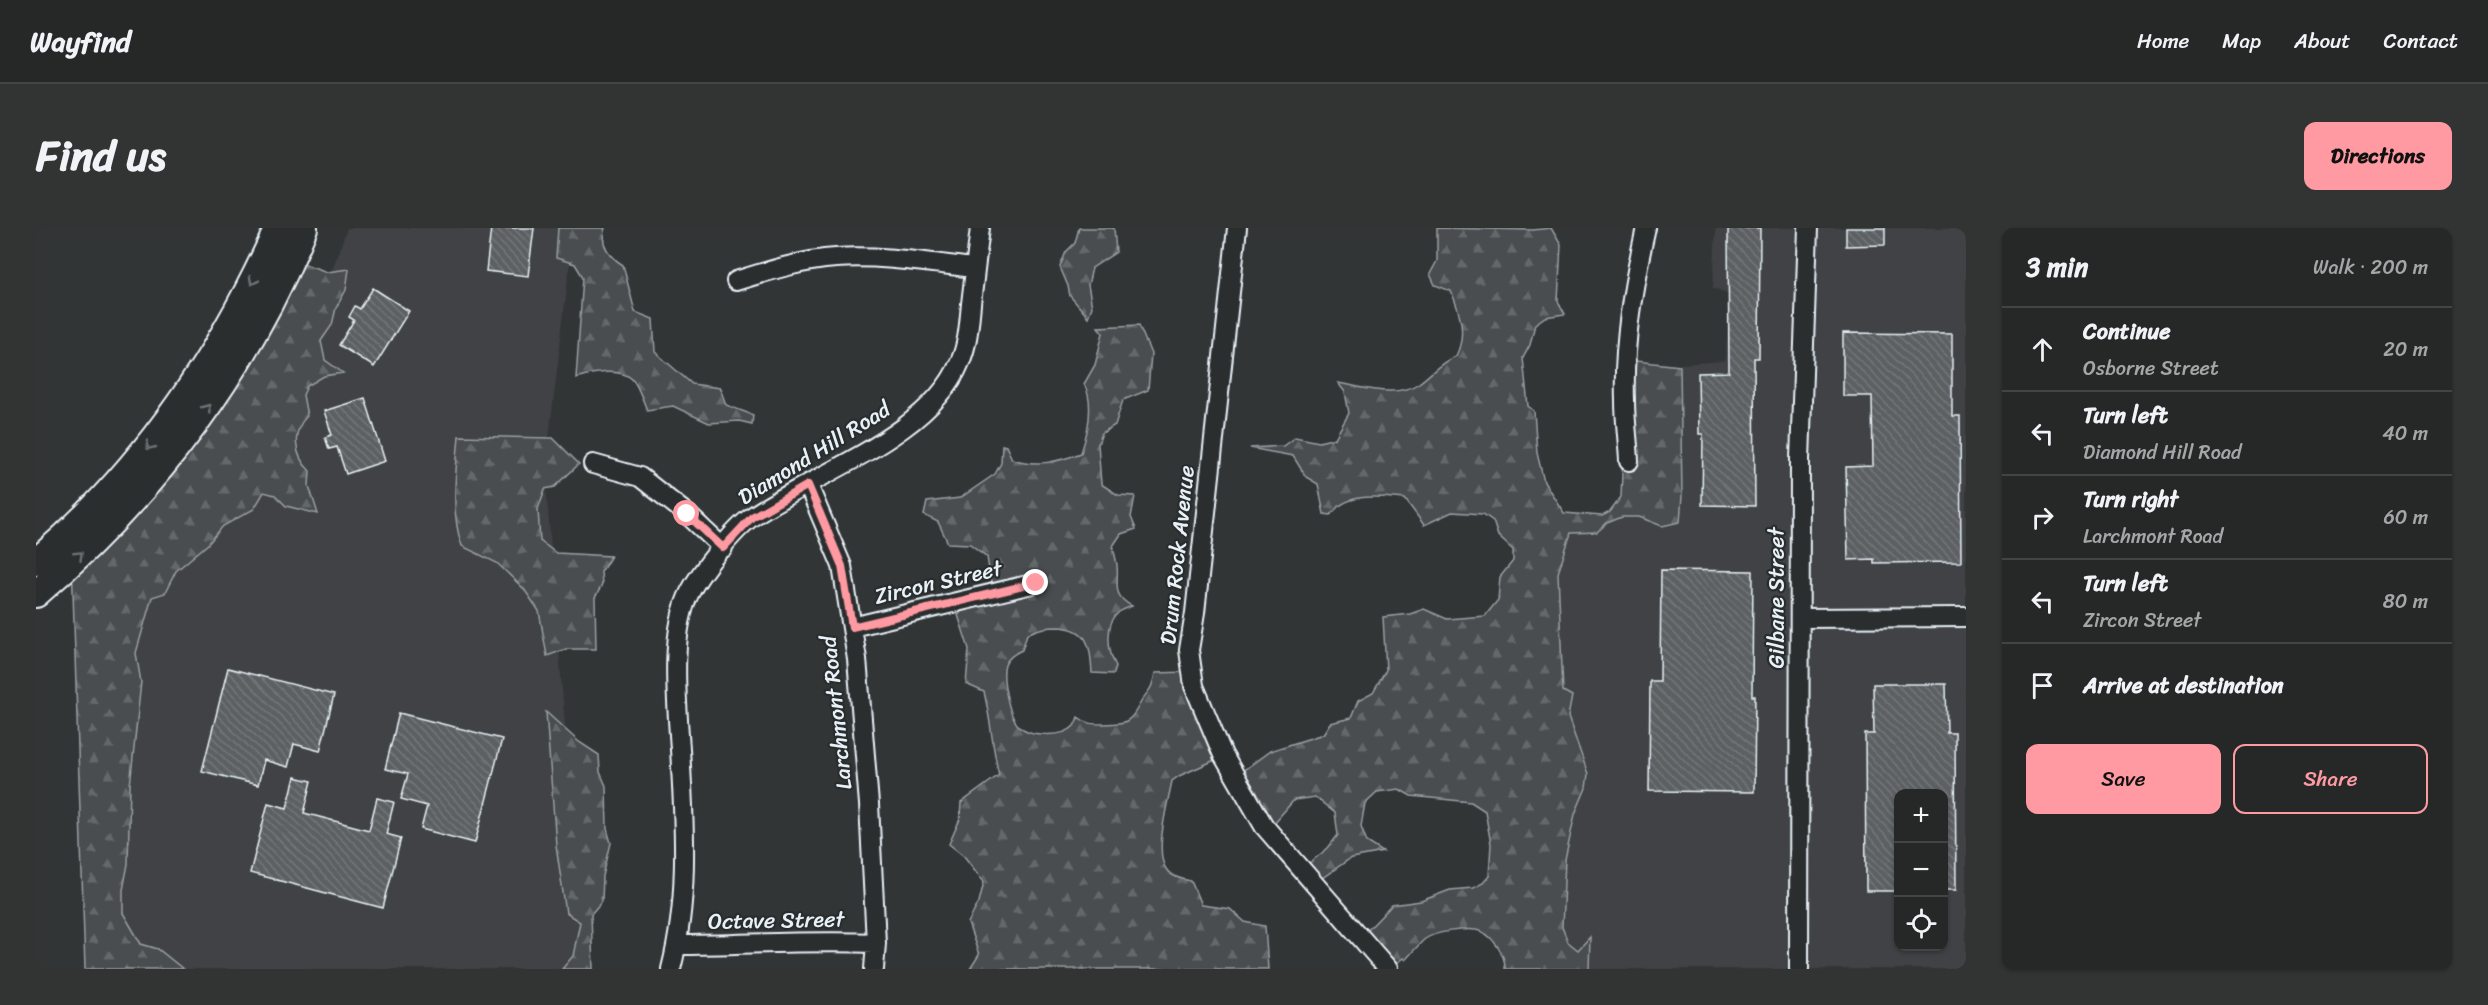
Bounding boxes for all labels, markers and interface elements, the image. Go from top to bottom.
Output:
text: Wayfind [30,17,131,66]
text: Home [2137,22,2189,60]
text: Map [2222,22,2261,60]
text: About [2294,22,2351,60]
text: Contact [2384,22,2458,60]
text: Find us [36,119,166,193]
button: Directions [2304,122,2452,190]
text: 3 min [2026,244,2088,290]
text: Walk · 200 m [2313,250,2428,285]
one-way arrow [249,275,261,286]
text: Continue [2083,312,2171,351]
text: 20 m [2383,332,2428,367]
icon: ahead [2026,333,2059,366]
text: Osborne Street [2083,351,2219,386]
street label: Diamond Hill Road [730,390,899,516]
text: Turn left [2083,396,2168,435]
one-way arrow [200,404,211,415]
text: 40 m [2382,416,2428,451]
icon: left [2026,417,2059,450]
text: Diamond Hill Road [2083,435,2241,470]
one-way arrow [146,439,157,450]
street label: Drum Rock Avenue [1148,464,1206,646]
text: Turn right [2083,480,2178,519]
route start [673,500,699,526]
text: 60 m [2383,500,2428,535]
icon: right [2026,501,2059,534]
text: Larchmont Road [2083,519,2223,554]
street label: Gilbane Street [1757,526,1796,669]
street label: Zircon Street [870,548,1007,616]
one-way arrow [72,551,83,562]
text: Turn left [2083,564,2168,603]
route end [1022,569,1048,595]
text: 80 m [2383,584,2428,619]
icon: left [2026,585,2059,618]
text: Zircon Street [2083,603,2201,638]
street label: Larchmont Road [808,633,863,792]
text: Arrive at destination [2083,666,2284,705]
icon: arrive [2026,669,2059,702]
button: Save [2026,744,2221,814]
button: Share [2233,744,2428,814]
map controls [1894,789,1948,951]
button: + [1894,789,1948,843]
button: − [1894,843,1948,897]
button: locate [1894,897,1948,951]
street label: Octave Street [707,899,846,941]

